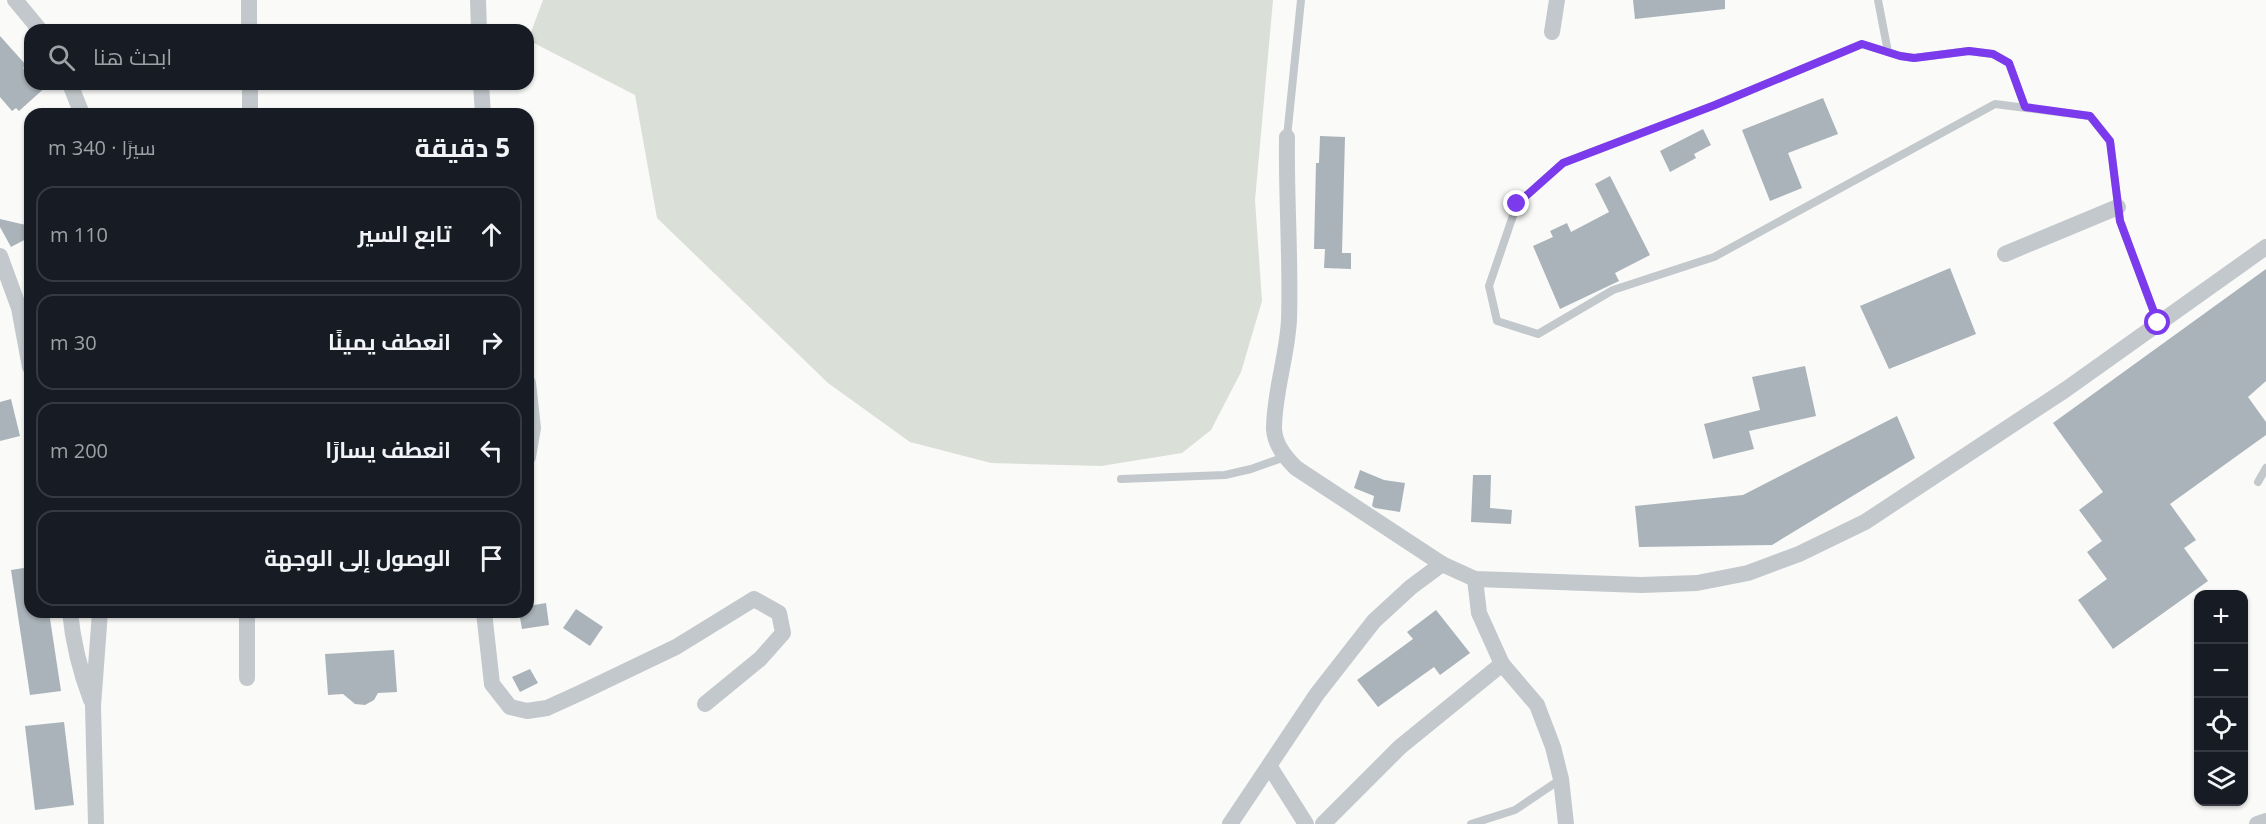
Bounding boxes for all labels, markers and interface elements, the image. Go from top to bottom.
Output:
search box [24,24,534,90]
icon: search [45,41,78,74]
text: ابحث هنا [93,41,172,71]
text: 5 دقيقة [415,129,510,165]
text: سيرًا · 340 m [48,134,155,161]
route end [1503,190,1529,216]
text: تابع السير [358,218,451,248]
icon: ahead [475,218,508,251]
text: 110 m [50,221,108,248]
route start [2144,309,2170,335]
text: انعطف يمينًا [328,326,451,356]
icon: right [475,326,508,359]
text: 30 m [50,329,97,356]
text: انعطف يسارًا [325,434,451,464]
icon: left [475,434,508,467]
text: 200 m [50,437,108,464]
text: الوصول إلى الوجهة [264,542,451,572]
icon: arrive [475,542,508,575]
map controls [2194,590,2248,806]
button: + [2194,590,2248,644]
button: − [2194,644,2248,698]
button: locate [2194,698,2248,752]
button: layers [2194,752,2248,806]

